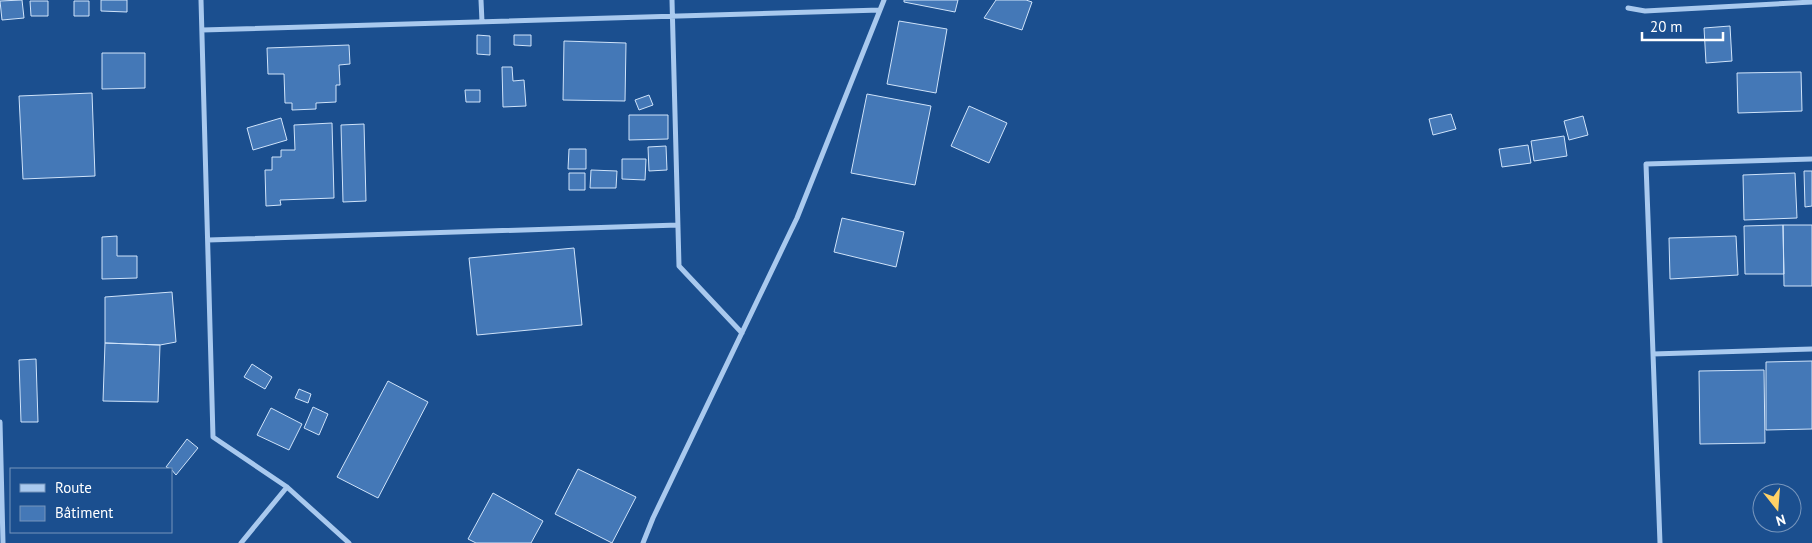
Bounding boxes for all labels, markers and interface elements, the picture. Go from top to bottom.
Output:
scale bar [1642,10,1723,42]
text: 20 m [1650,17,1683,36]
legend [10,468,172,533]
text: Route [55,478,92,497]
north arrow [1752,483,1802,533]
text: Bâtiment [55,503,113,522]
text: N [1774,510,1788,530]

